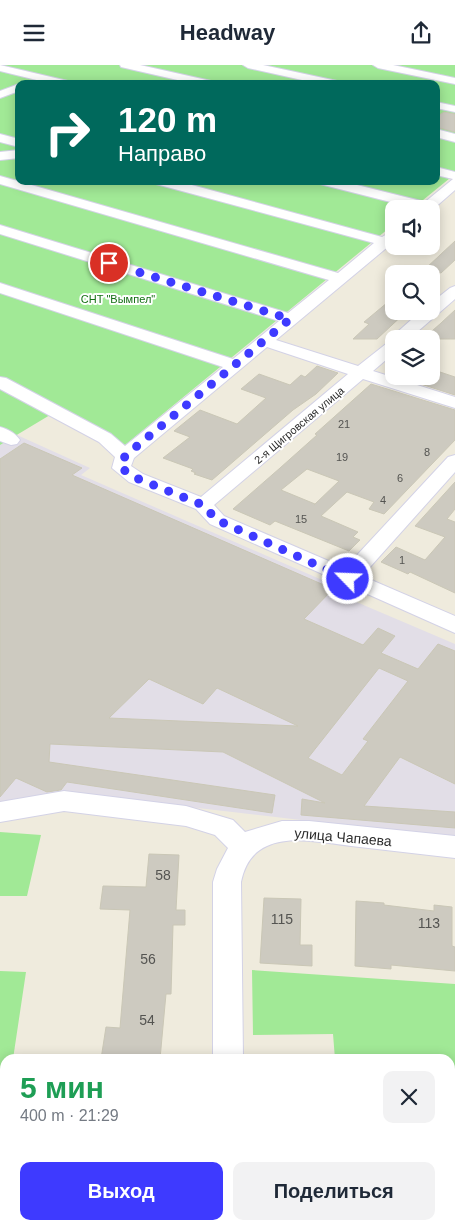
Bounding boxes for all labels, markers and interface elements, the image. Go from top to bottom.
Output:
icon: menu [20,19,48,47]
icon: share [407,19,435,47]
text: Headway [180,20,275,45]
icon: right [35,100,100,165]
text: 120 m [118,100,217,139]
text: Направо [118,141,206,166]
map controls [385,200,440,385]
button: sound [385,200,440,255]
pin [88,242,130,284]
icon: arrive [95,249,123,277]
button: search [385,265,440,320]
park label: СНТ "Вымпел" [81,293,155,305]
button: layers [385,330,440,385]
street label: 2-я Щигровская улица [252,383,347,466]
house number: 21 [338,418,350,430]
house number: 8 [424,446,430,458]
house number: 19 [336,451,348,463]
house number: 6 [397,472,403,484]
house number: 4 [380,494,386,506]
house number: 15 [295,513,307,525]
position arrow [321,552,373,604]
house number: 1 [399,554,405,566]
street label: улица Чапаева [294,825,393,849]
house number: 58 [155,867,171,883]
house number: 115 [271,911,293,927]
house number: 113 [418,915,440,931]
house number: 56 [140,951,156,967]
house number: 54 [139,1012,155,1028]
text: 5 мин [20,1071,104,1104]
button: close [383,1071,435,1123]
text: 400 m · 21:29 [20,1107,119,1124]
button: Выход [20,1162,223,1220]
button: Поделиться [233,1162,435,1220]

